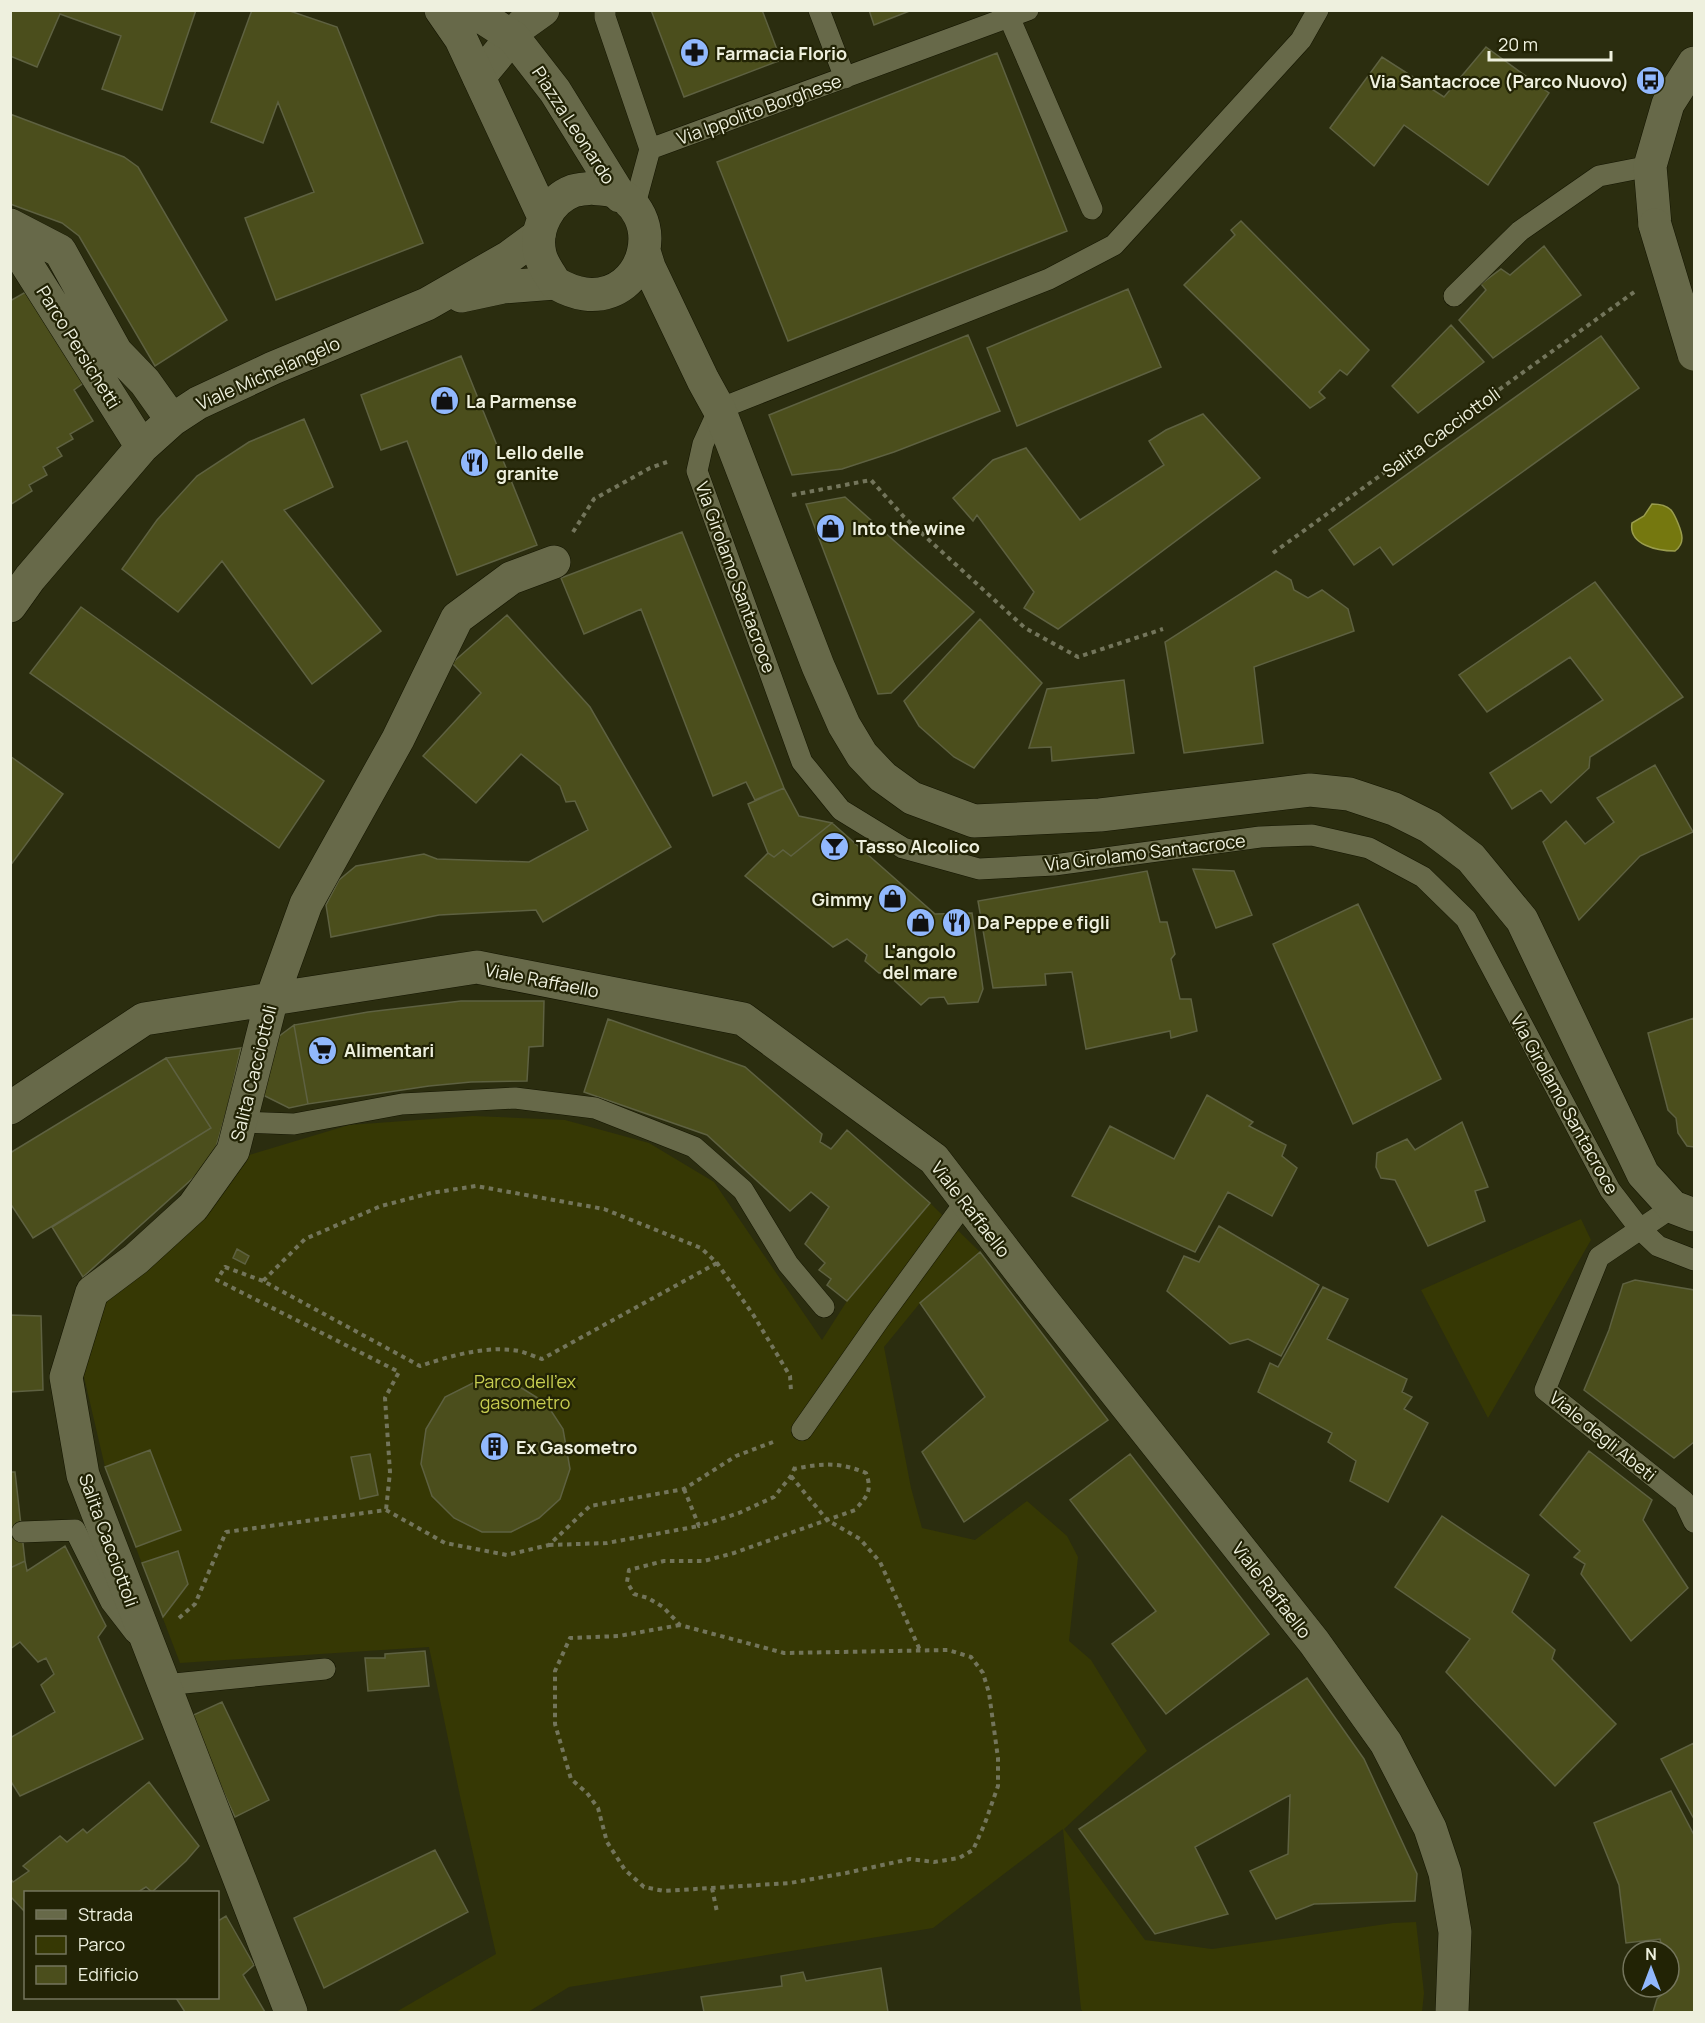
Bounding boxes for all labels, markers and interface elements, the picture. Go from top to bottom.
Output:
scale bar [1489,24,1610,62]
text: 20 m [1498,32,1538,56]
pharmacy icon: Farmacia Florio [679,37,711,69]
place label: Farmacia Florio [716,41,847,65]
street label: Piazza Leonardo [527,61,621,189]
bus stop icon: Via Santacroce (Parco Nuovo) [1634,65,1666,97]
street label: Via Ippolito Borghese [673,68,845,150]
place label: Via Santacroce (Parco Nuovo) [1369,69,1629,93]
street label: Parco Persichetti [32,281,126,413]
street label: Viale Michelangelo [193,331,343,415]
street label: Salita Cacciottoli [1377,381,1505,483]
shop icon: La Parmense [429,385,461,417]
place label: La Parmense [466,389,577,413]
place label: Lello delle granite [496,440,584,485]
restaurant icon: Lello delle granite [459,446,491,478]
street label: Via Girolamo Santacroce [690,478,782,676]
shop icon: Into the wine [815,512,847,544]
place label: Into the wine [852,516,965,540]
street label: Via Girolamo Santacroce [1043,828,1247,876]
bar icon: Tasso Alcolico [819,830,851,862]
place label: Tasso Alcolico [856,834,980,858]
shop icon: Gimmy [877,883,909,915]
place label: Gimmy [812,887,872,911]
shop icon: L'angolo del mare [904,906,936,938]
restaurant icon: Da Peppe e figli [940,906,972,938]
place label: Da Peppe e figli [977,910,1110,934]
place label: L'angolo del mare [883,939,958,984]
street label: Viale Raffaello [483,957,601,1003]
street label: Salita Cacciottoli [224,1002,282,1144]
street label: Via Girolamo Santacroce [1506,1010,1624,1198]
supermarket icon: Alimentari [307,1034,339,1066]
place label: Alimentari [344,1038,434,1062]
street label: Viale Raffaello [926,1156,1016,1262]
park label: Parco dell’ex gasometro [474,1369,577,1414]
street label: Viale degli Abeti [1545,1385,1661,1487]
building icon: Ex Gasometro [479,1431,511,1463]
place label: Ex Gasometro [516,1435,637,1459]
street label: Salita Cacciottoli [74,1470,144,1610]
street label: Viale Raffaello [1227,1537,1317,1643]
legend [24,1891,219,1999]
text: Strada [78,1902,133,1926]
text: Parco [78,1932,125,1956]
north arrow [1621,1939,1681,1999]
text: N [1645,1943,1657,1965]
text: Edificio [78,1962,139,1986]

